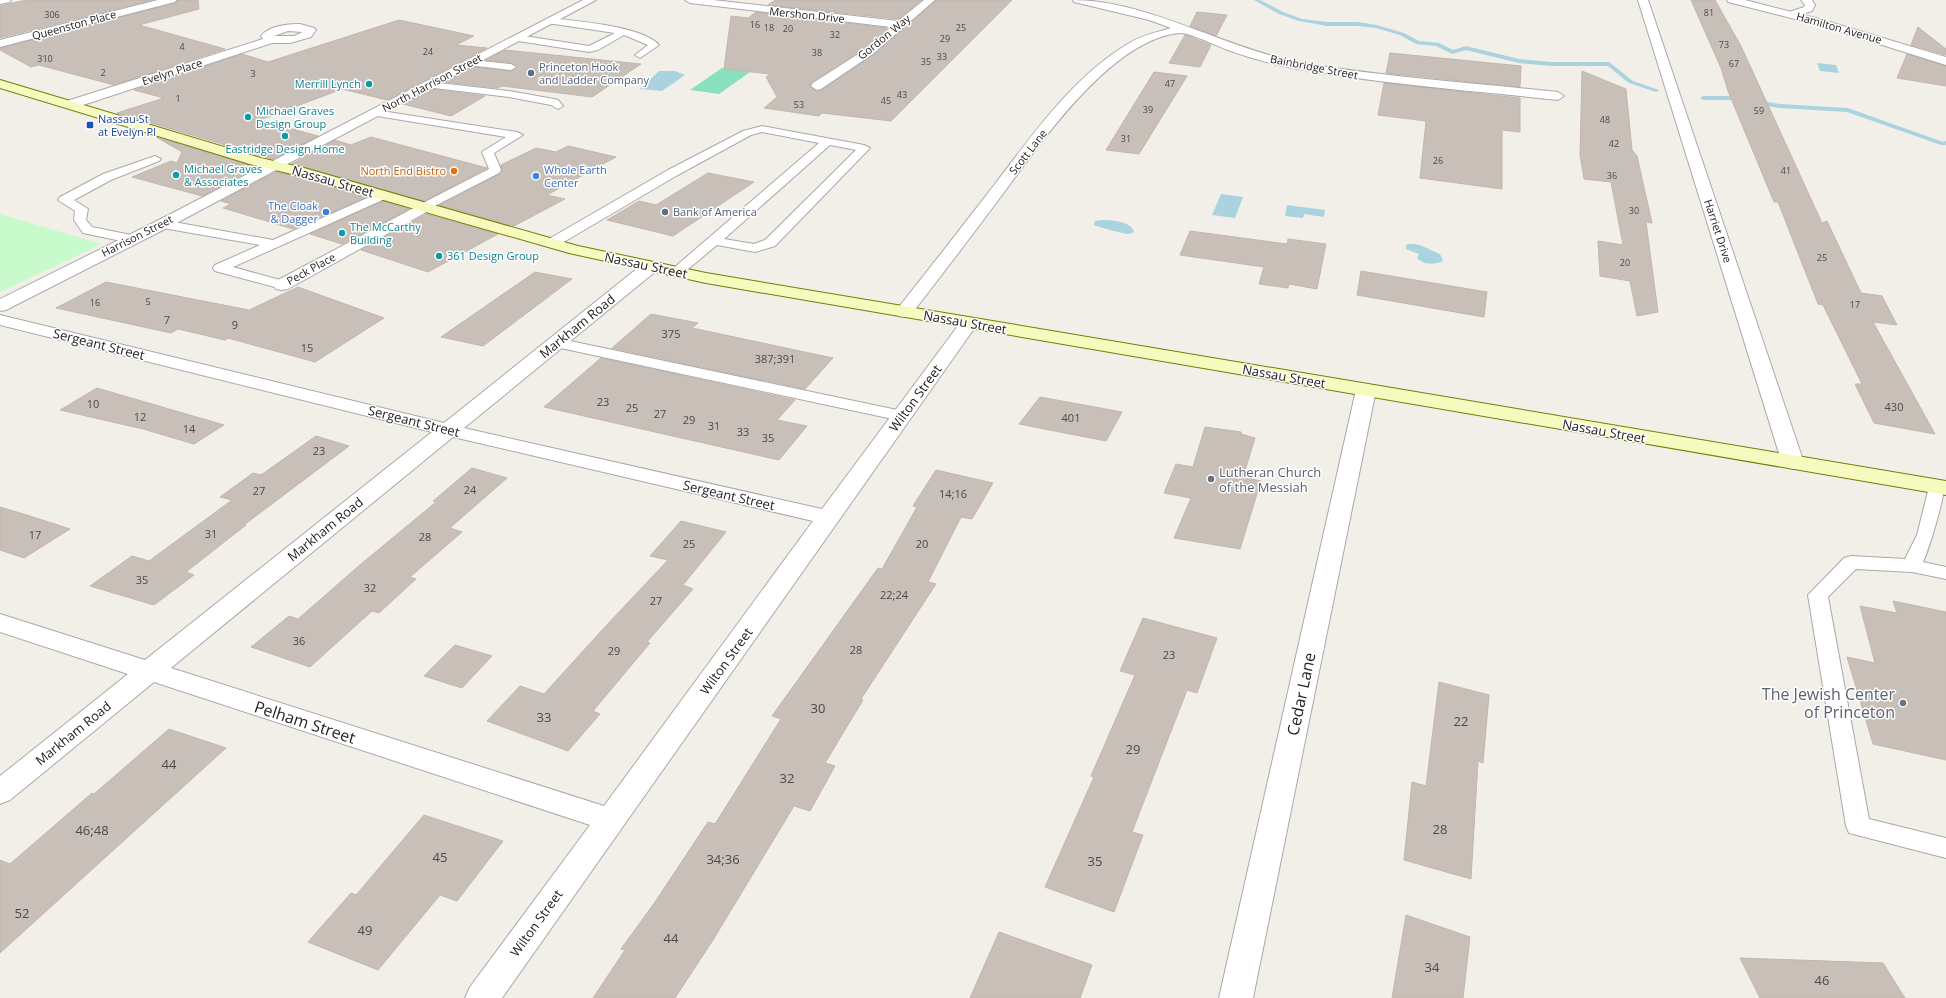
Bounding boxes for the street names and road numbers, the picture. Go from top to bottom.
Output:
street label: Mershon Drive [769,3,845,26]
street label: Queenston Place [30,6,118,43]
street label: Hamilton Avenue [1795,8,1884,47]
street label: Gordon Way [854,10,914,63]
street label: North Harrison Street [379,50,484,115]
street label: Bainbridge Street [1269,51,1359,82]
street label: Evelyn Place [140,55,204,88]
street label: Scott Lane [1005,126,1050,177]
street label: Nassau Street [290,161,376,201]
street label: Harriet Drive [1701,197,1736,264]
street label: Harrison Street [99,211,175,260]
street label: Nassau Street [603,247,689,283]
street label: Peck Place [284,249,338,288]
street label: Markham Road [535,290,619,362]
street label: Nassau Street [922,306,1008,338]
street label: Sergeant Street [51,324,147,364]
street label: Nassau Street [1241,360,1327,392]
street label: Wilton Street [885,361,946,435]
street label: Sergeant Street [366,401,462,441]
street label: Nassau Street [1561,415,1647,447]
street label: Sergeant Street [681,476,777,514]
street label: Markham Road [283,493,367,565]
street label: Wilton Street [696,624,757,698]
street label: Cedar Lane [1281,650,1321,738]
street label: Pelham Street [252,695,359,749]
street label: Markham Road [31,697,115,769]
street label: Wilton Street [506,886,567,960]

